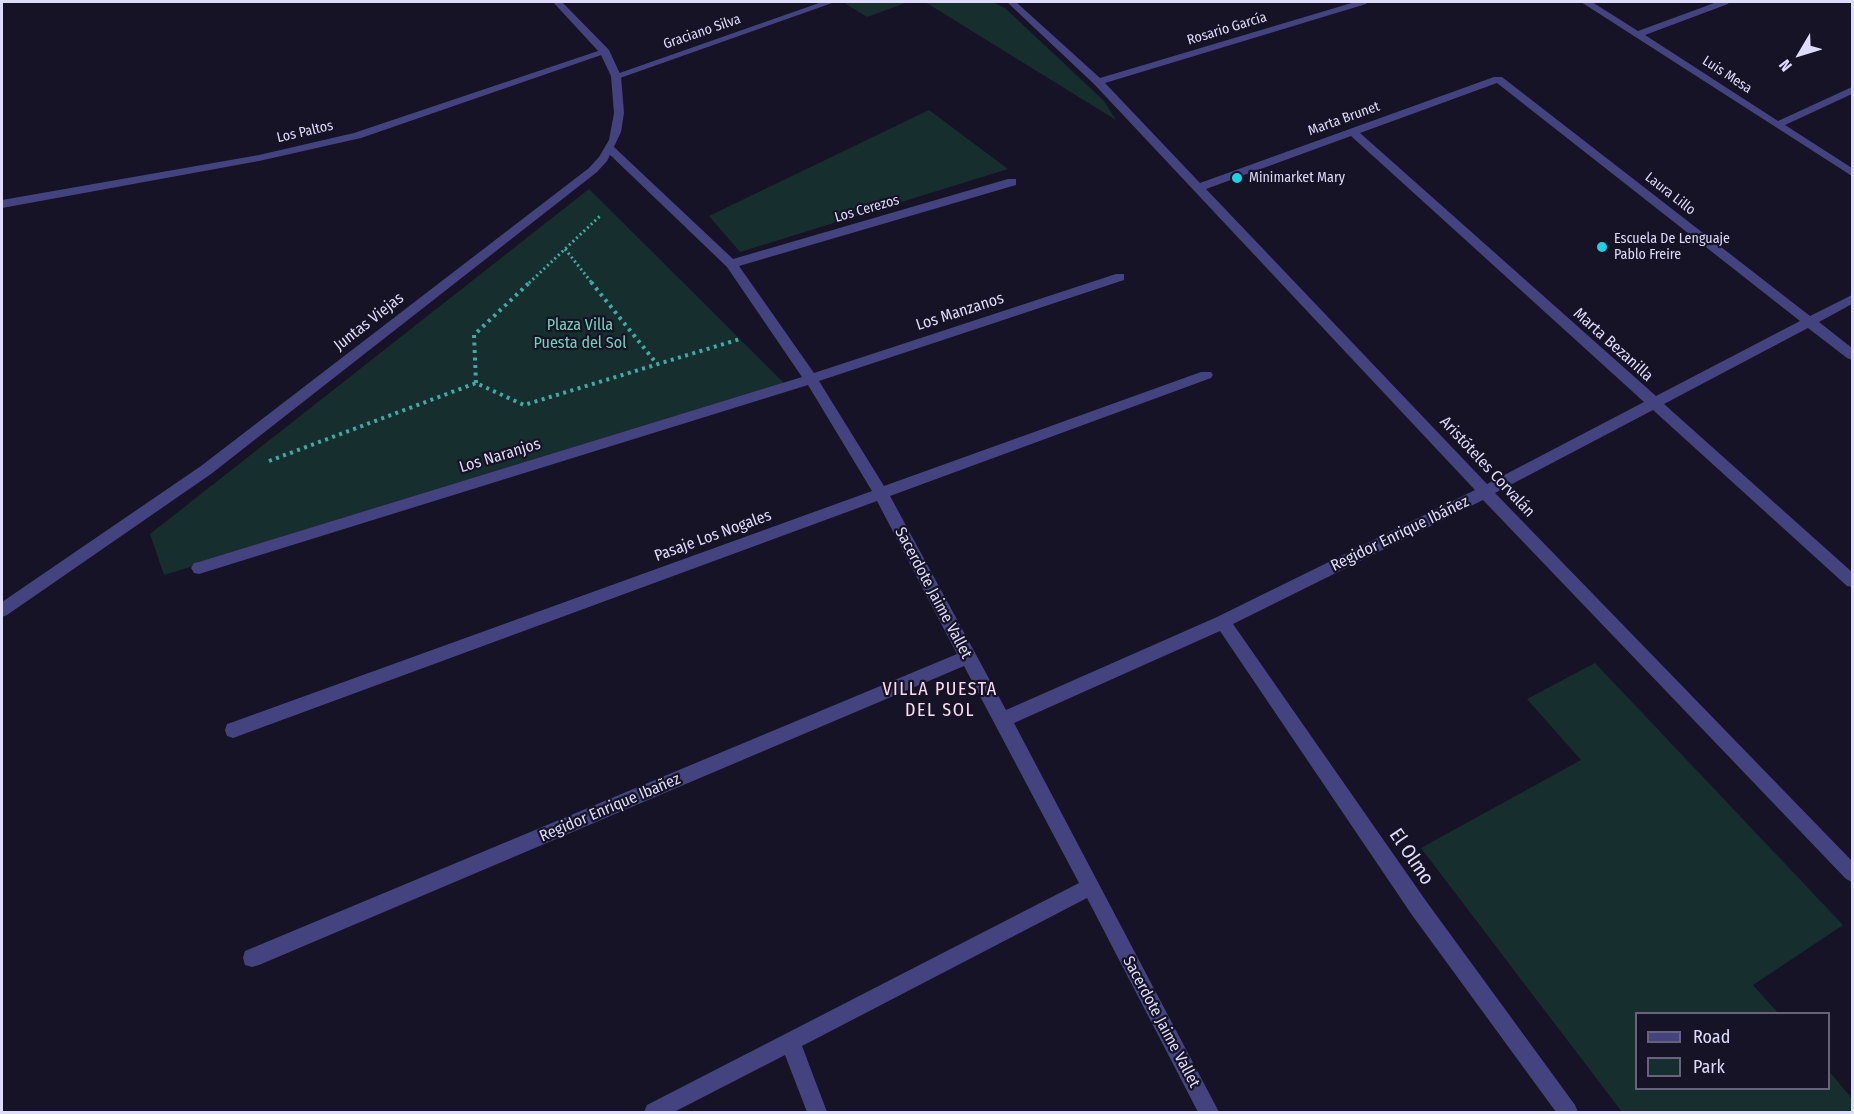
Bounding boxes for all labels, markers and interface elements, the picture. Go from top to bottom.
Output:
street label: Rosario García [1185,9,1269,49]
street label: Graciano Silva [661,11,743,53]
north arrow [1770,24,1830,84]
street label: Luis Mesa [1699,53,1755,97]
text: N [1775,56,1796,75]
street label: Marta Brunet [1306,98,1382,140]
street label: Los Paltos [275,117,335,147]
street label: Laura Lillo [1641,169,1699,219]
place label: Minimarket Mary [1249,170,1345,186]
marker: Minimarket Mary [1230,171,1244,185]
street label: Los Cerezos [833,192,901,226]
place label: Escuela De Lenguaje Pablo Freire [1614,231,1730,264]
marker: Escuela De Lenguaje Pablo Freire [1595,240,1609,254]
street label: Juntas Viejas [330,289,408,355]
street label: Los Manzanos [914,289,1006,335]
street label: Marta Bezanilla [1569,304,1657,386]
park label: Plaza Villa Puesta del Sol [534,316,626,354]
street label: Aristóteles Corvalán [1435,413,1539,521]
street label: Los Naranjos [457,435,543,477]
street label: Regidor Enrique Ibáñez [1328,492,1472,576]
street label: Pasaje Los Nogales [652,506,774,566]
street label: Sacerdote Jaime Vallet [890,524,976,662]
district label: VILLA PUESTA DEL SOL [882,679,998,722]
street label: Regidor Enrique Ibañez [537,770,683,846]
street label: El Olmo [1383,824,1439,890]
street label: Sacerdote Jaime Vallet [1118,953,1204,1091]
legend [1635,1012,1830,1090]
text: Road [1693,1026,1730,1048]
text: Park [1693,1056,1725,1078]

